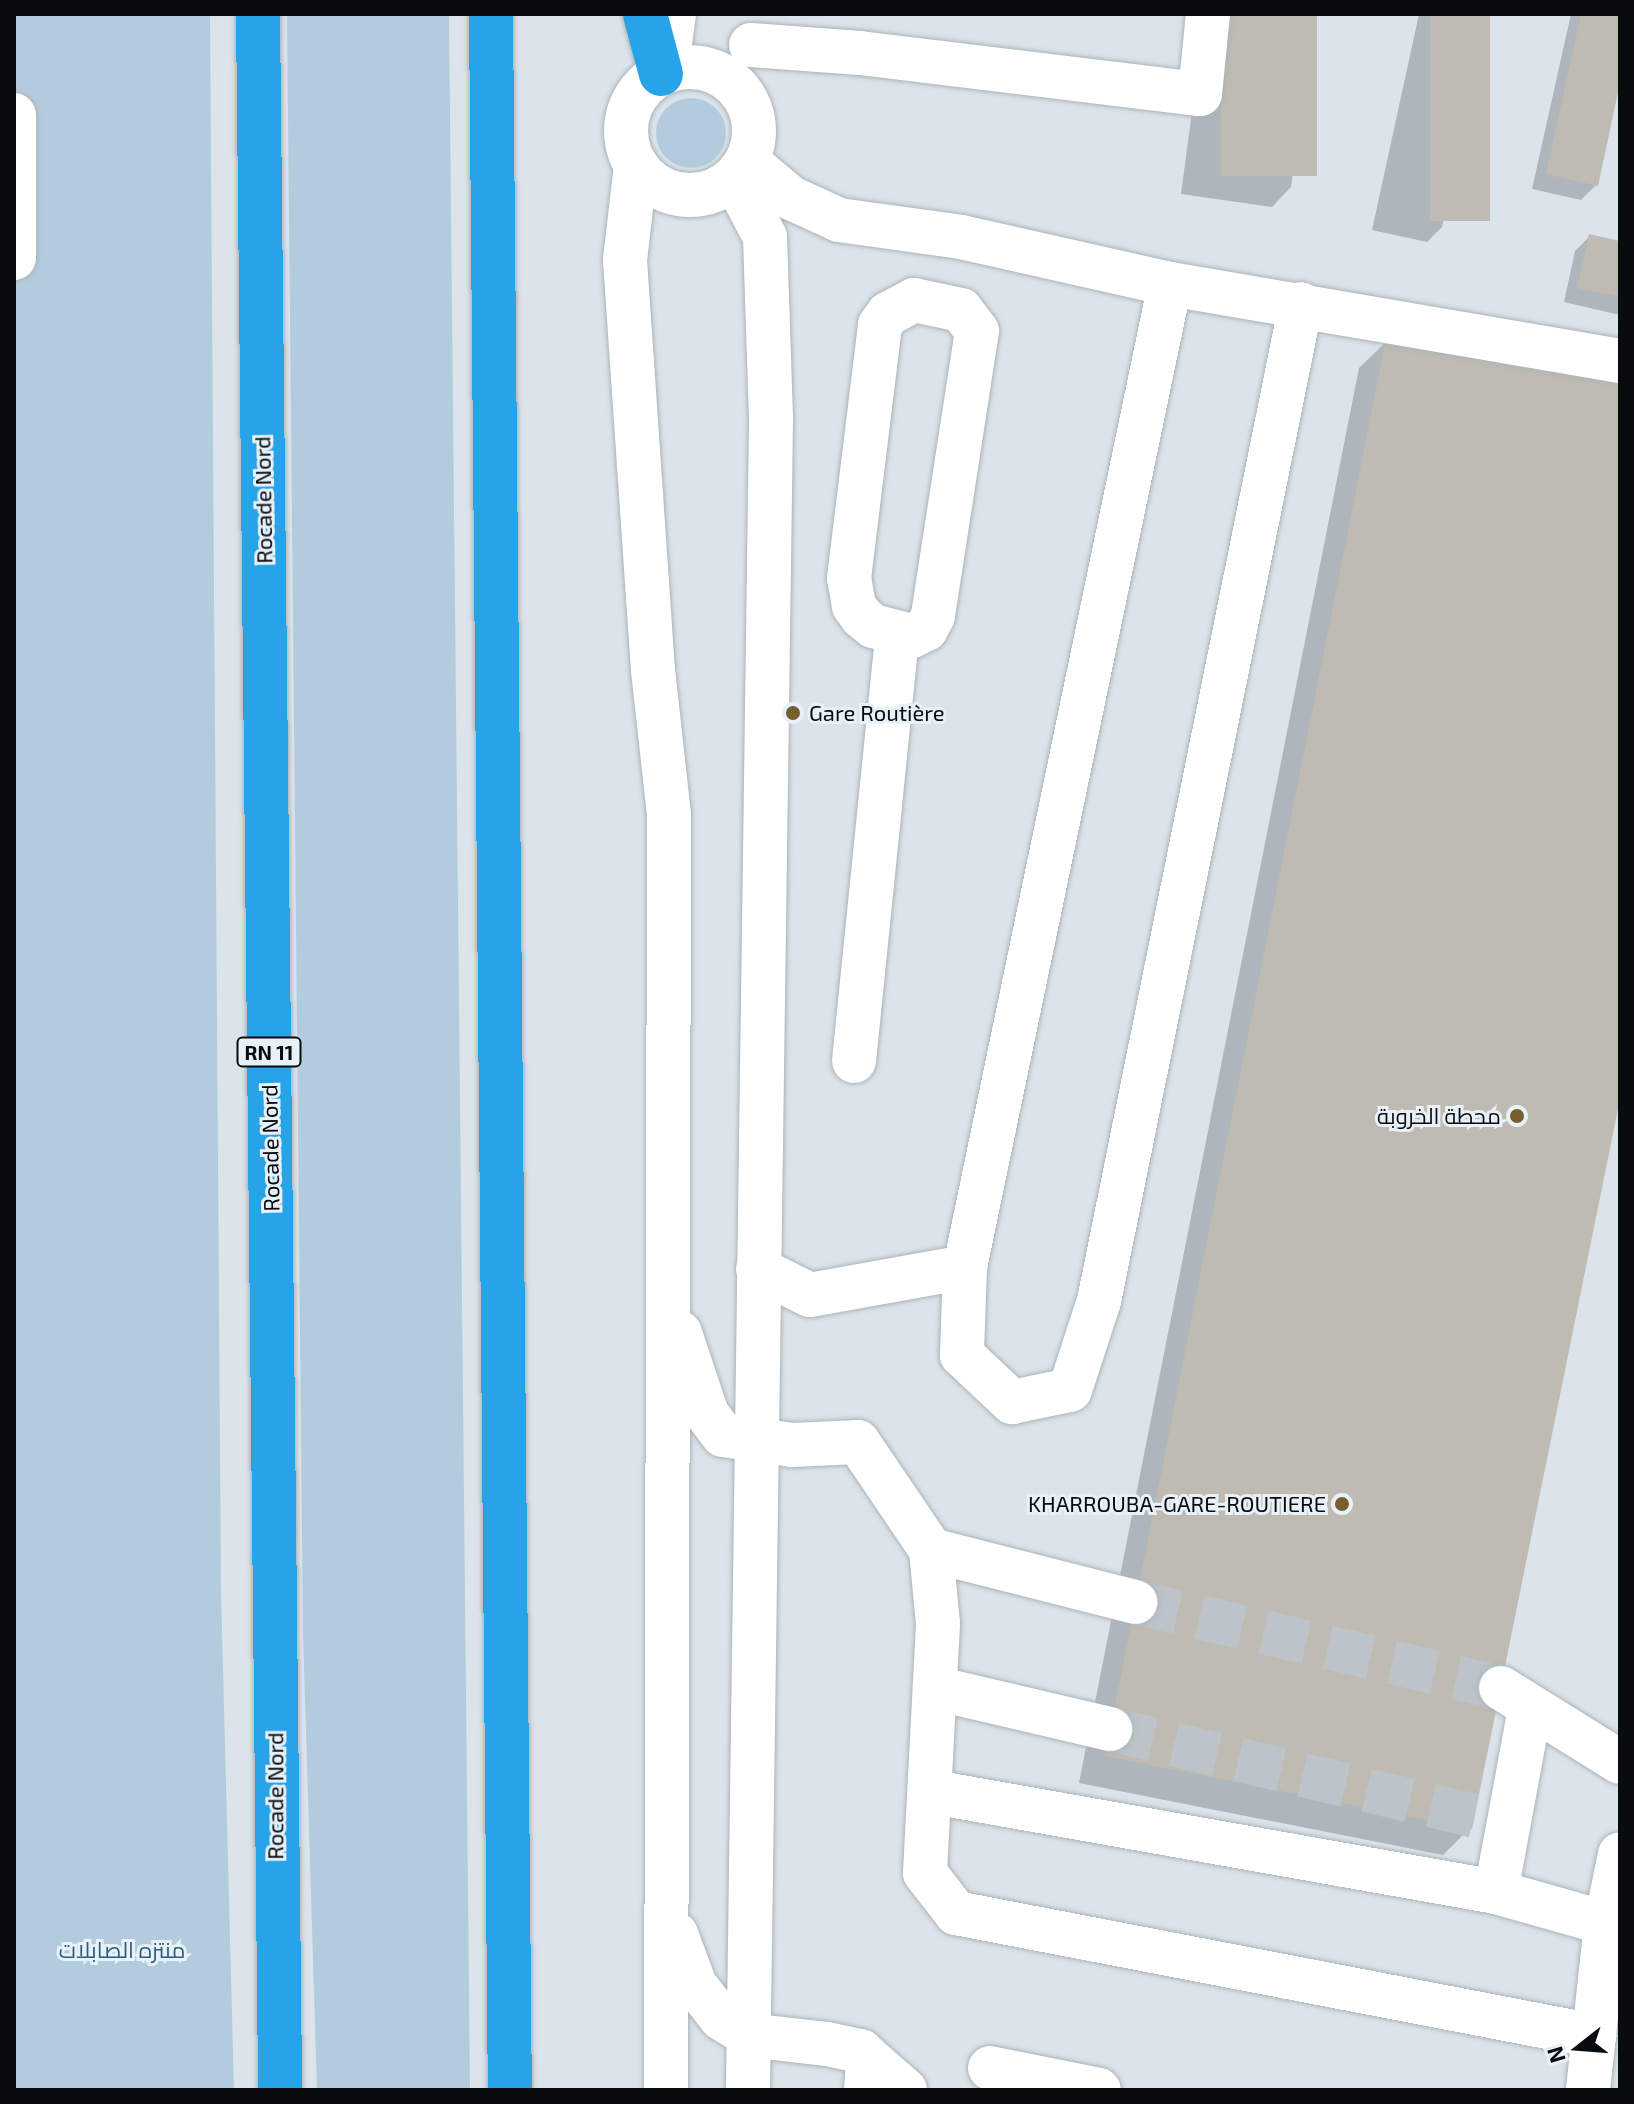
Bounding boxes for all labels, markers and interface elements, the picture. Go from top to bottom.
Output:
street label: Rocade Nord [249,436,277,564]
place label: Gare Routière [809,700,945,726]
marker: Gare Routière [784,704,802,722]
road number: RN 11 [235,1036,303,1068]
street label: Rocade Nord [256,1084,284,1212]
place label: محطة الخروبة [1377,1103,1501,1129]
marker: محطة الخروبة [1508,1107,1526,1125]
place label: KHARROUBA-GARE-ROUTIERE [1028,1491,1326,1517]
marker: KHARROUBA-GARE-ROUTIERE [1333,1495,1351,1513]
street label: Rocade Nord [262,1732,288,1860]
park label: منتزه الصابلات [59,1937,185,1963]
north arrow [1538,2008,1618,2088]
text: N [1540,2044,1570,2066]

